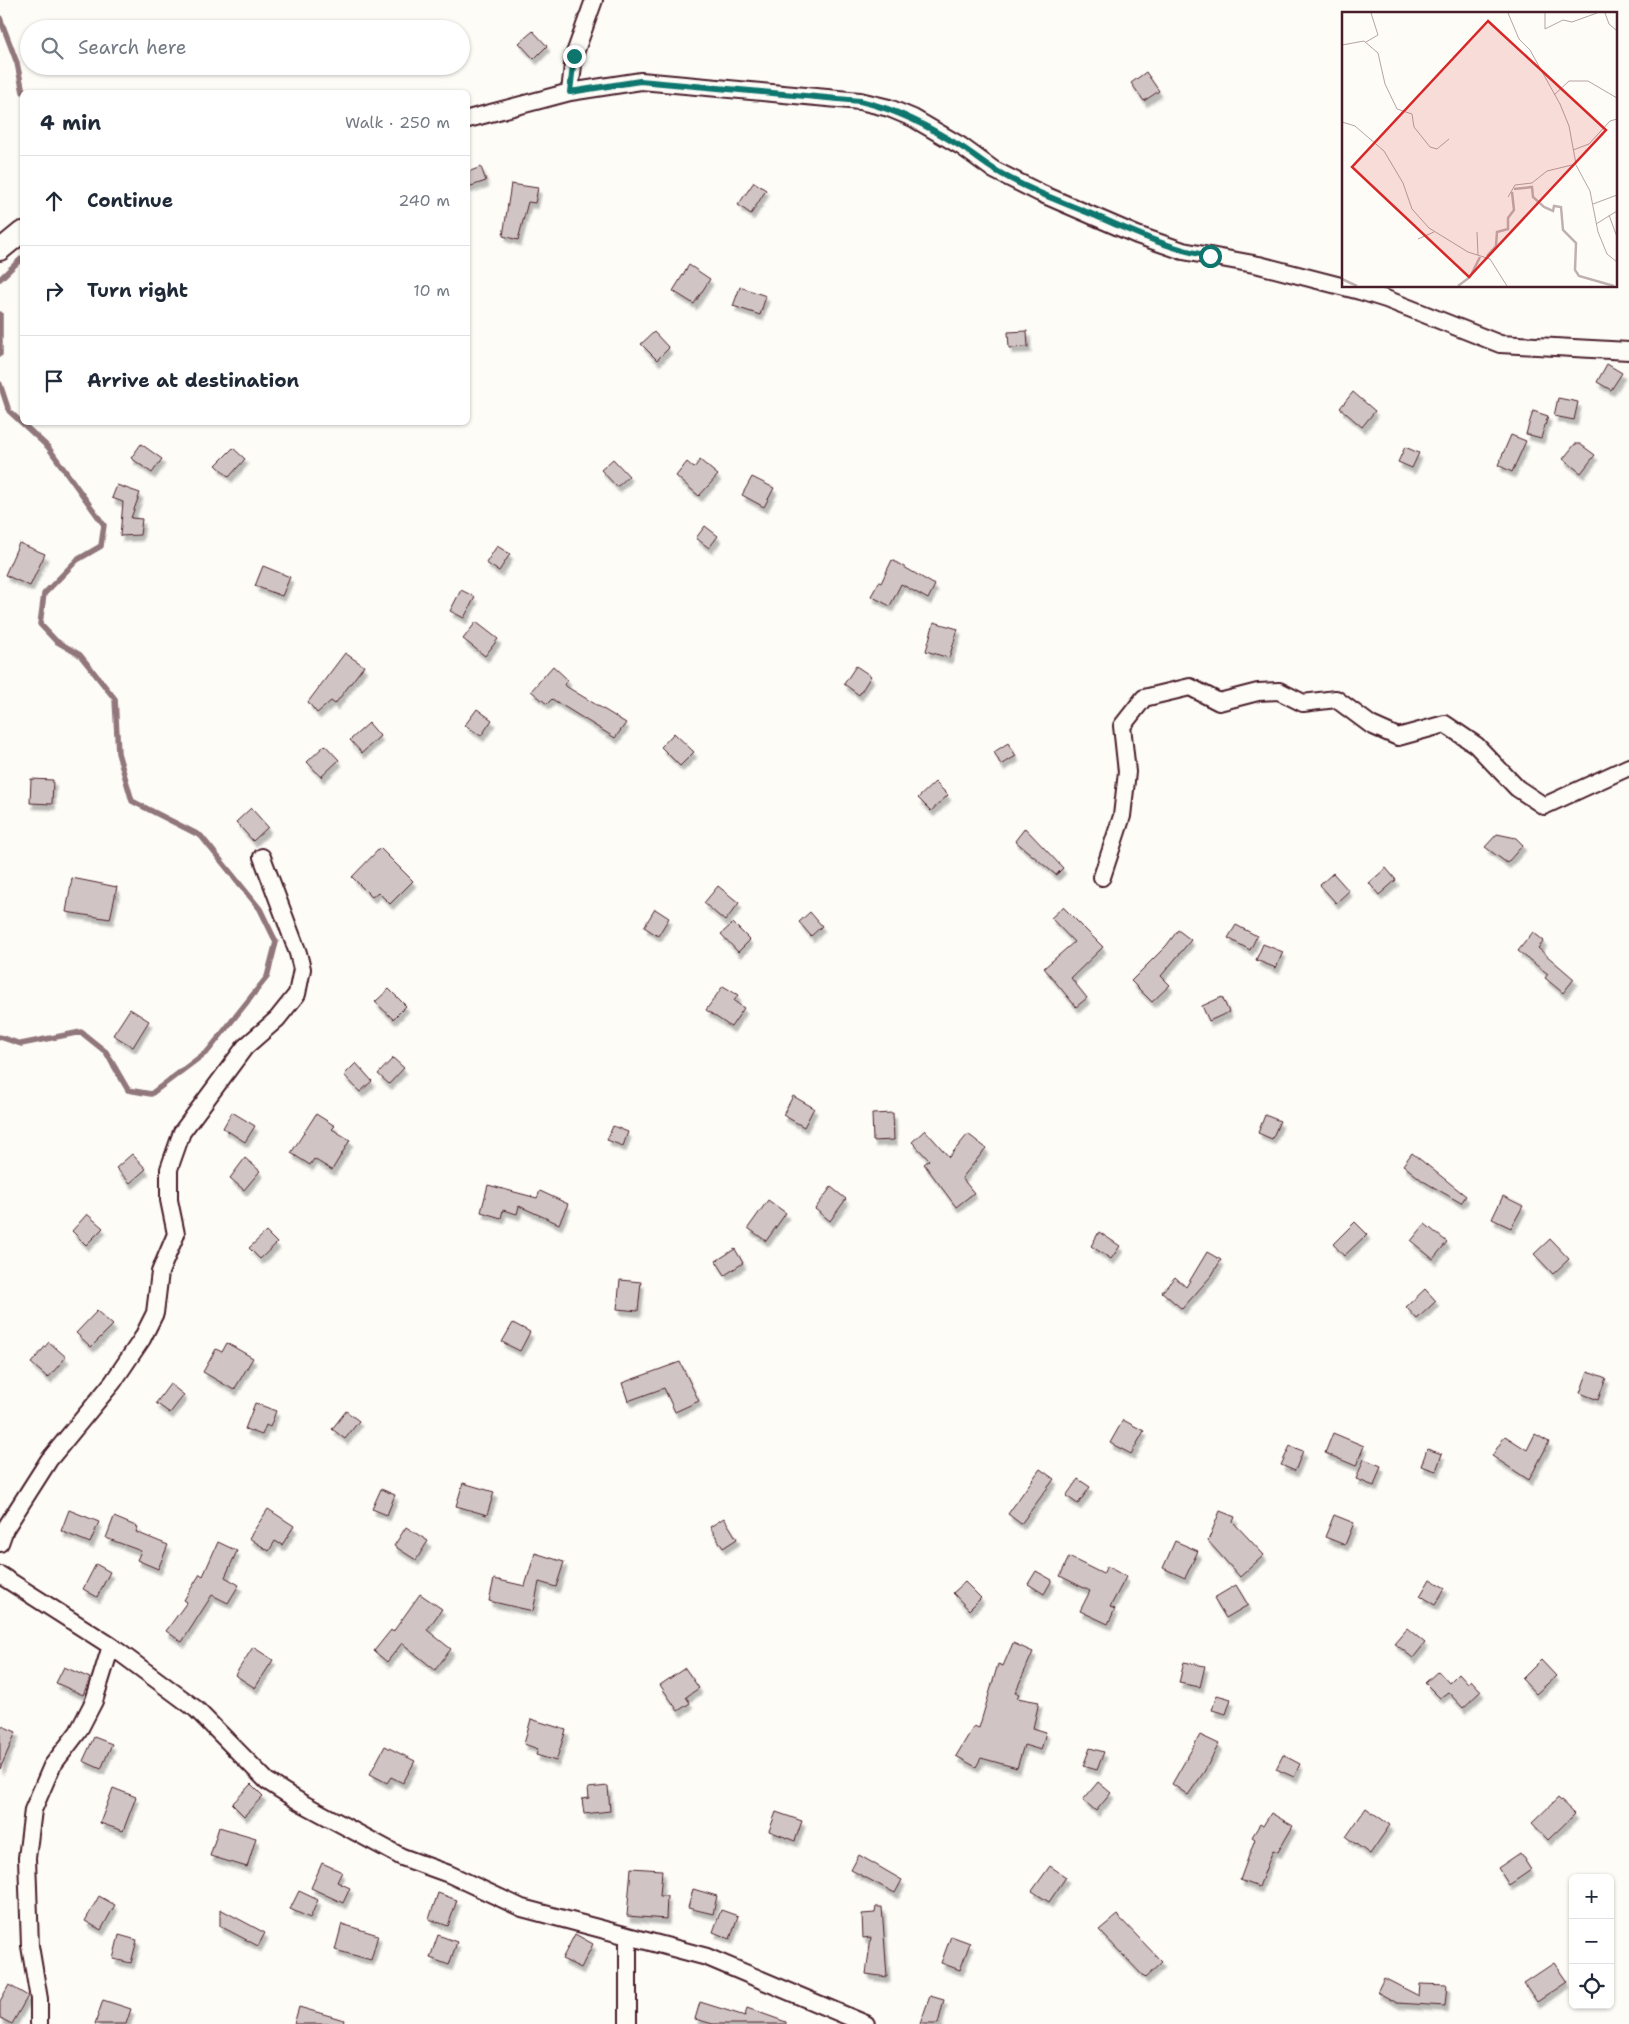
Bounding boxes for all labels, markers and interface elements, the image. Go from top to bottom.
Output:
inset map [1342,12,1616,288]
search box [20,20,470,75]
icon: search [38,34,66,62]
text: Search here [78,35,187,60]
route end [563,45,586,68]
text: 4 min [40,109,101,137]
text: Walk · 250 m [345,112,450,133]
icon: ahead [40,187,68,215]
text: Continue [87,188,173,213]
text: 240 m [398,190,450,211]
route start [1199,245,1222,268]
icon: right [40,277,68,305]
text: Turn right [87,278,188,303]
text: 10 m [413,280,450,301]
icon: arrive [40,367,68,395]
text: Arrive at destination [87,368,299,393]
map controls [1569,1874,1614,2009]
button: + [1569,1874,1614,1919]
button: − [1569,1919,1614,1964]
button: locate [1569,1964,1614,2009]

